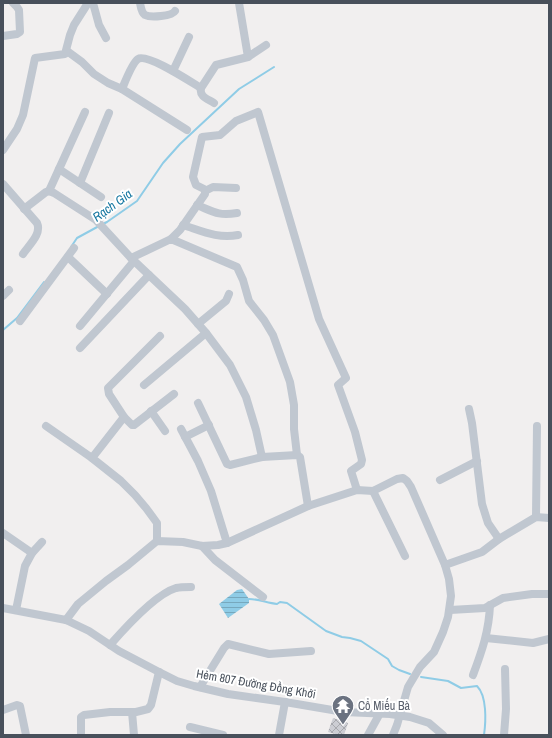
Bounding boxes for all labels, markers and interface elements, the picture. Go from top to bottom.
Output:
water label: Rạch Gia [89,185,136,226]
street label: Hẻm 807 Đường Đồng Khởi [195,666,317,702]
temple icon: Cổ Miếu Bà [330,693,356,726]
place label: Cổ Miếu Bà [358,698,410,714]

